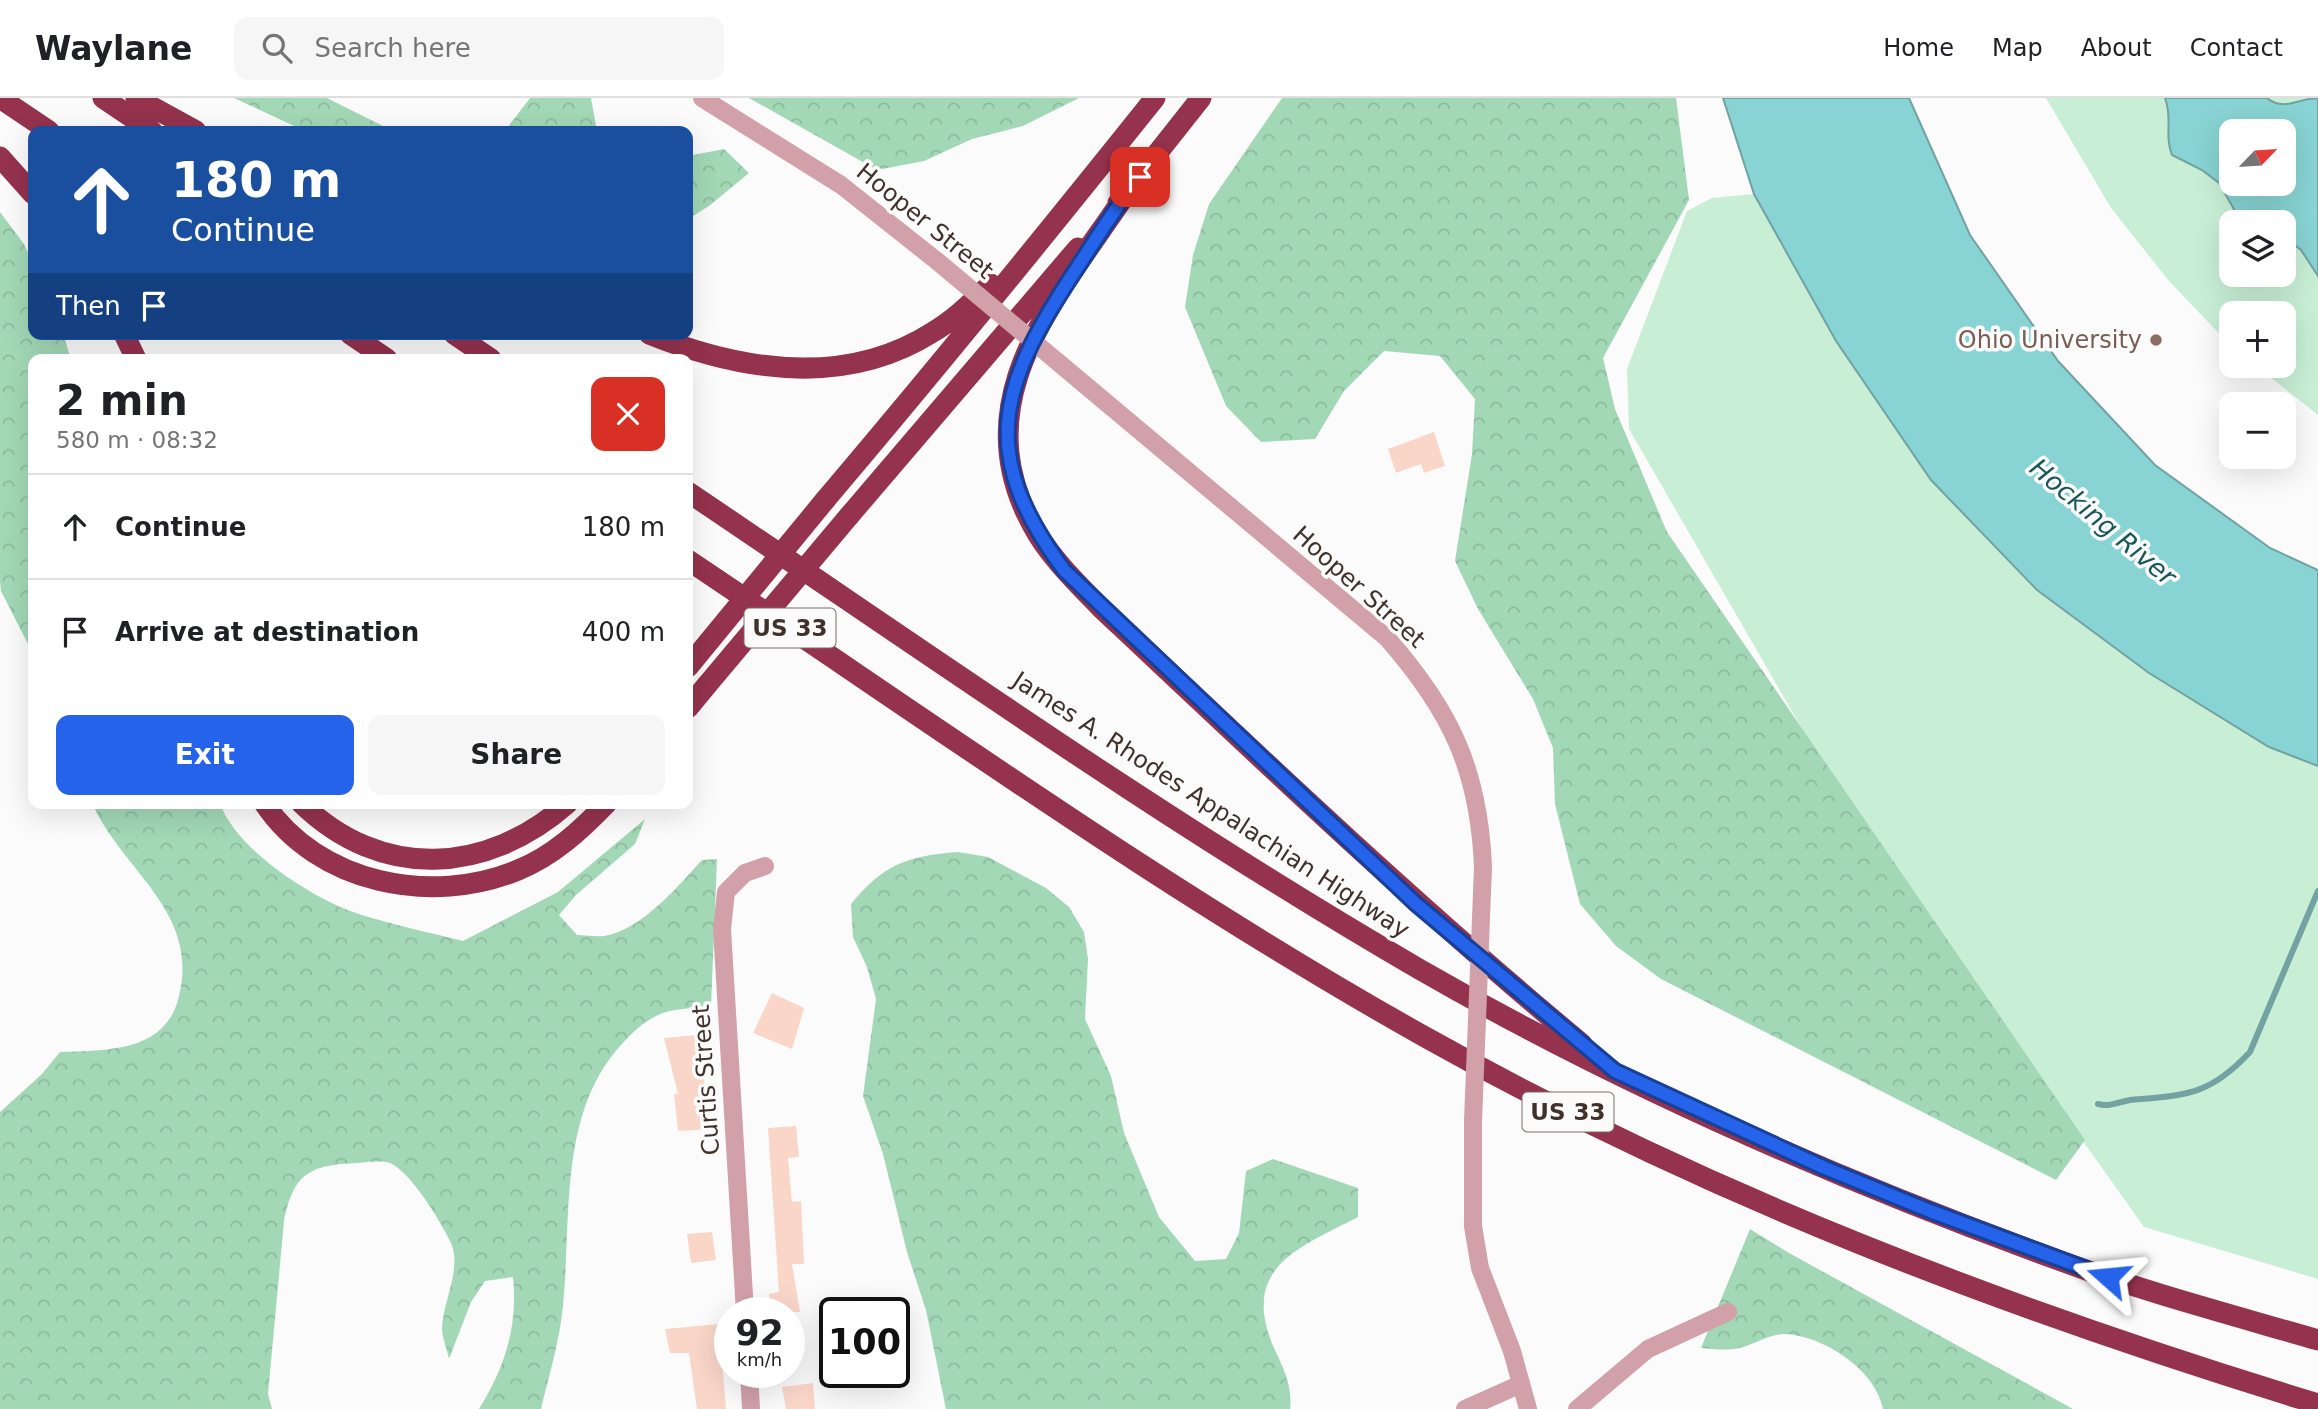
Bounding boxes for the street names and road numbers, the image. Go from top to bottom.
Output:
street label: Hooper Street [851,157,999,285]
street label: Hooper Street [1287,520,1431,654]
road number: US 33 [744,608,836,648]
street label: James A. Rhodes Appalachian Highway [1006,665,1415,944]
street label: Curtis Street [687,1004,725,1156]
road number: US 33 [1522,1093,1614,1132]

